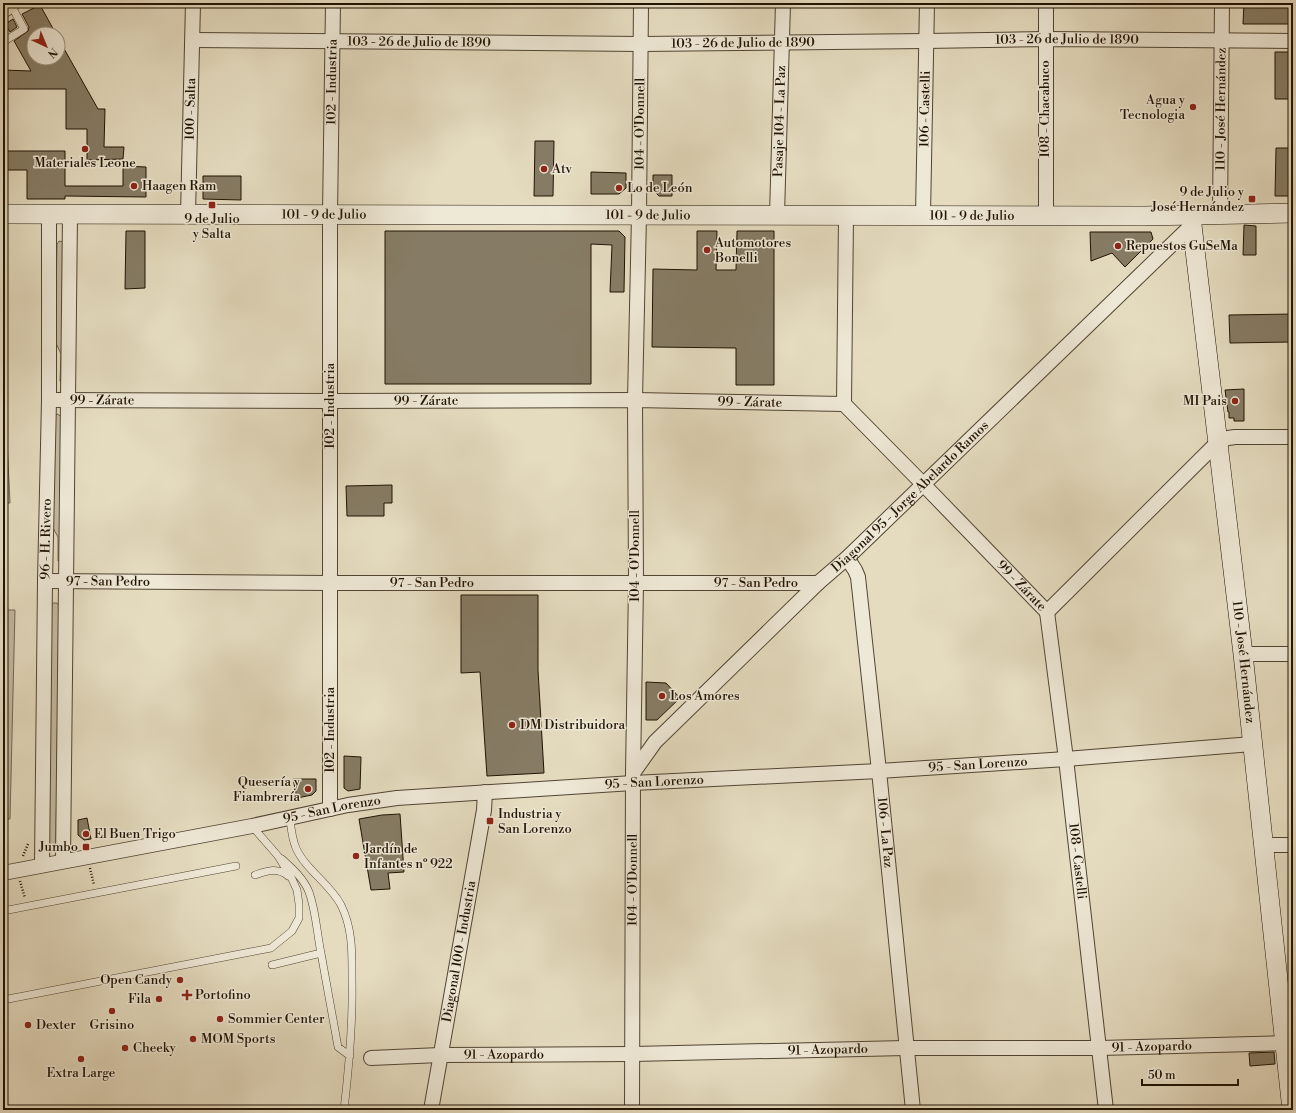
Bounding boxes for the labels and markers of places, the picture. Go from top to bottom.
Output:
place label: Agua y Tecnologia [1120,92,1186,123]
marker: Agua y Tecnologia [1188,102,1198,112]
marker: Materiales Leone [80,144,90,154]
place label: Materiales Leone [34,155,136,171]
place label: Atv [551,161,573,177]
marker: Atv [539,164,549,174]
place label: Haagen Ram [142,178,217,194]
place label: Lo de León [627,180,693,196]
marker: Haagen Ram [129,181,139,191]
marker: Lo de León [614,183,624,193]
place label: 9 de Julio y José Hernández [1150,184,1245,215]
marker: 9 de Julio y José Hernández [1247,194,1257,204]
marker: 9 de Julio y Salta [207,200,217,210]
place label: 9 de Julio y Salta [184,211,240,242]
place label: Automotores Bonelli [714,235,791,266]
place label: Repuestos GuSeMa [1126,238,1238,254]
marker: Repuestos GuSeMa [1113,241,1123,251]
marker: Automotores Bonelli [702,245,712,255]
place label: MI Pais [1183,393,1227,409]
marker: MI Pais [1230,396,1240,406]
place label: Los Amores [670,688,740,704]
marker: Los Amores [657,691,667,701]
place label: DM Distribuidora [520,717,626,733]
marker: DM Distribuidora [507,720,517,730]
place label: Quesería y Fiambrería [233,774,301,805]
marker: Quesería y Fiambrería [303,784,313,794]
place label: Industria y San Lorenzo [498,806,572,837]
marker: Industria y San Lorenzo [485,816,495,826]
place label: El Buen Trigo [94,826,176,842]
marker: El Buen Trigo [81,829,91,839]
place label: Jumbo [38,839,78,855]
place label: Jardín de Infantes nº 922 [363,841,453,872]
marker: Jumbo [81,842,91,852]
marker: Jardín de Infantes nº 922 [351,851,361,861]
place label: Open Candy [100,972,173,988]
marker: Open Candy [175,975,185,985]
place label: Portofino [195,987,251,1003]
marker: Portofino [182,990,192,1000]
place label: Fila [128,991,151,1007]
marker: Fila [154,994,164,1004]
marker: Grisino [107,1006,117,1016]
place label: Sommier Center [228,1011,325,1027]
marker: Sommier Center [215,1014,225,1024]
place label: Dexter [36,1017,76,1033]
place label: Grisino [90,1017,134,1033]
marker: Dexter [23,1020,33,1030]
place label: MOM Sports [201,1031,276,1047]
marker: MOM Sports [188,1034,198,1044]
place label: Cheeky [133,1040,176,1056]
marker: Cheeky [120,1043,130,1053]
marker: Extra Large [76,1054,86,1064]
place label: Extra Large [47,1065,116,1081]

